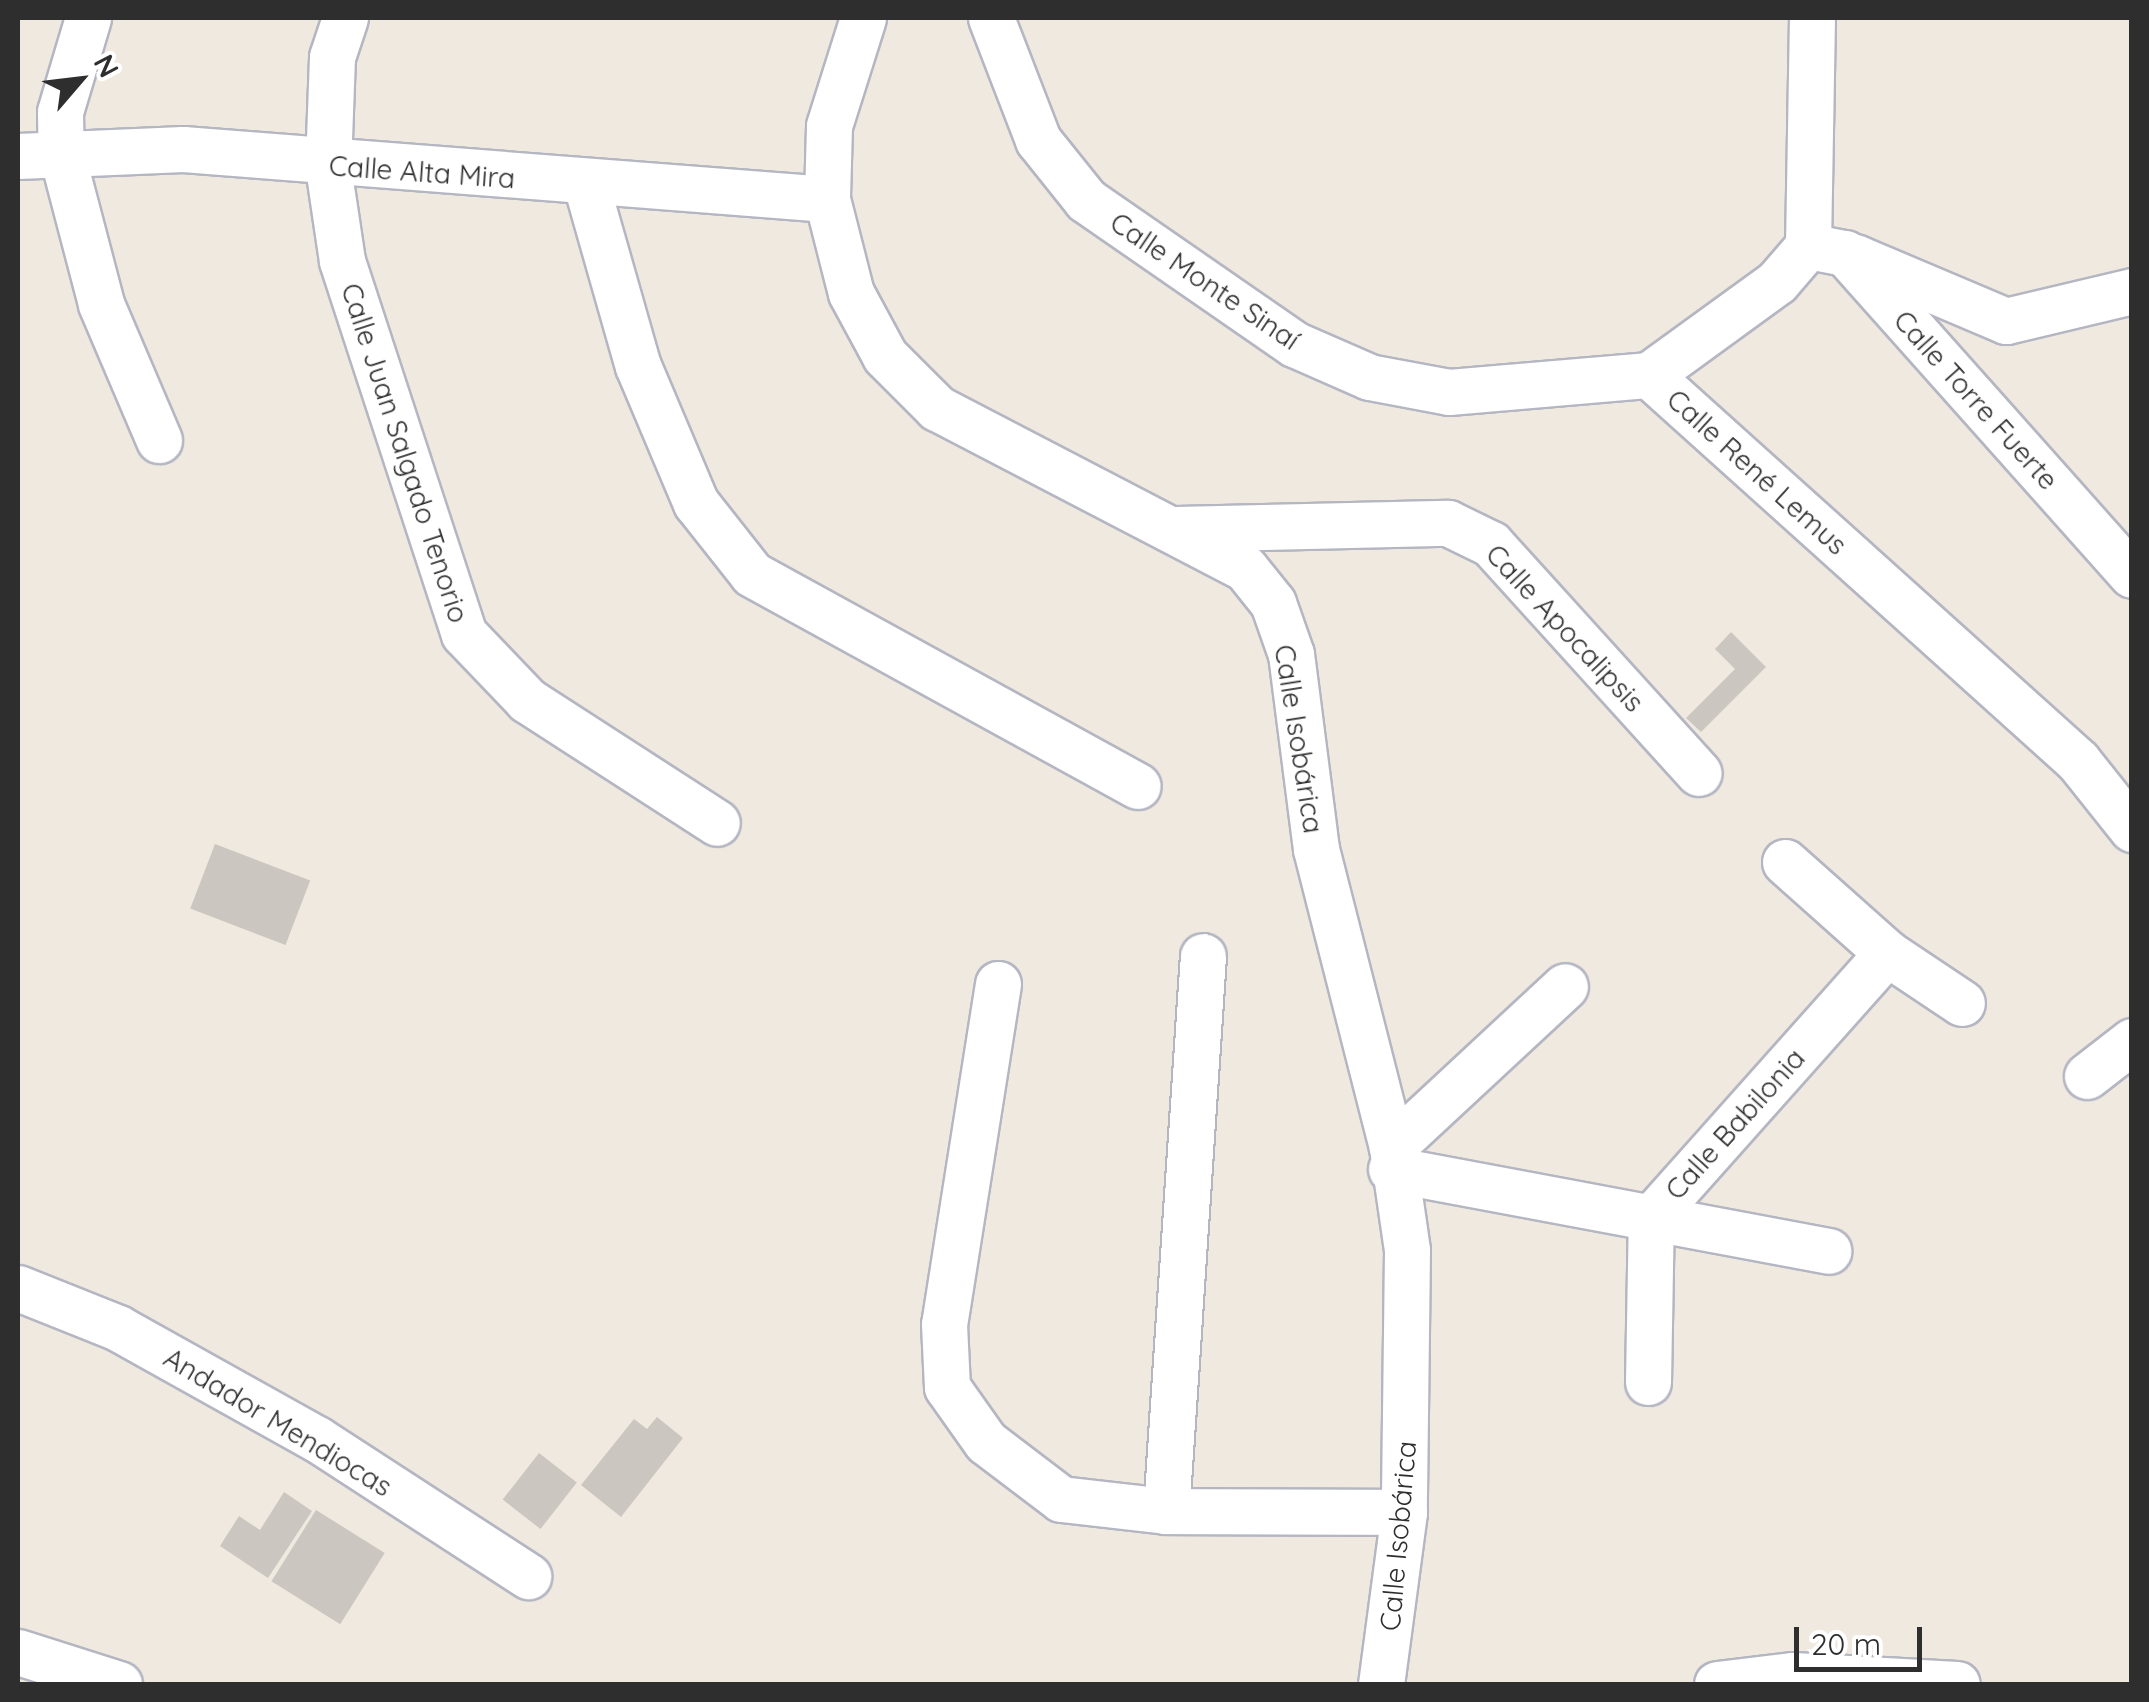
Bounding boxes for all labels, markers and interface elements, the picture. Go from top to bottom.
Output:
north arrow [30,30,130,130]
text: N [87,48,127,83]
street label: Calle Alta Mira [328,149,516,195]
street label: Calle Monte Sinaí [1104,205,1306,357]
street label: Calle Juan Salgado Tenorio [334,279,476,627]
street label: Calle Torre Fuerte [1887,304,2065,496]
street label: Calle René Lemus [1660,382,1854,562]
street label: Calle Apocalipsis [1479,537,1651,719]
street label: Calle Isobárica [1268,642,1330,836]
street label: Calle Babilonia [1658,1042,1812,1206]
street label: Andador Mendiocas [158,1341,398,1503]
street label: Calle Isobárica [1373,1440,1423,1632]
scale bar [1799,1607,1926,1669]
text: 20 m [1811,1625,1881,1663]

